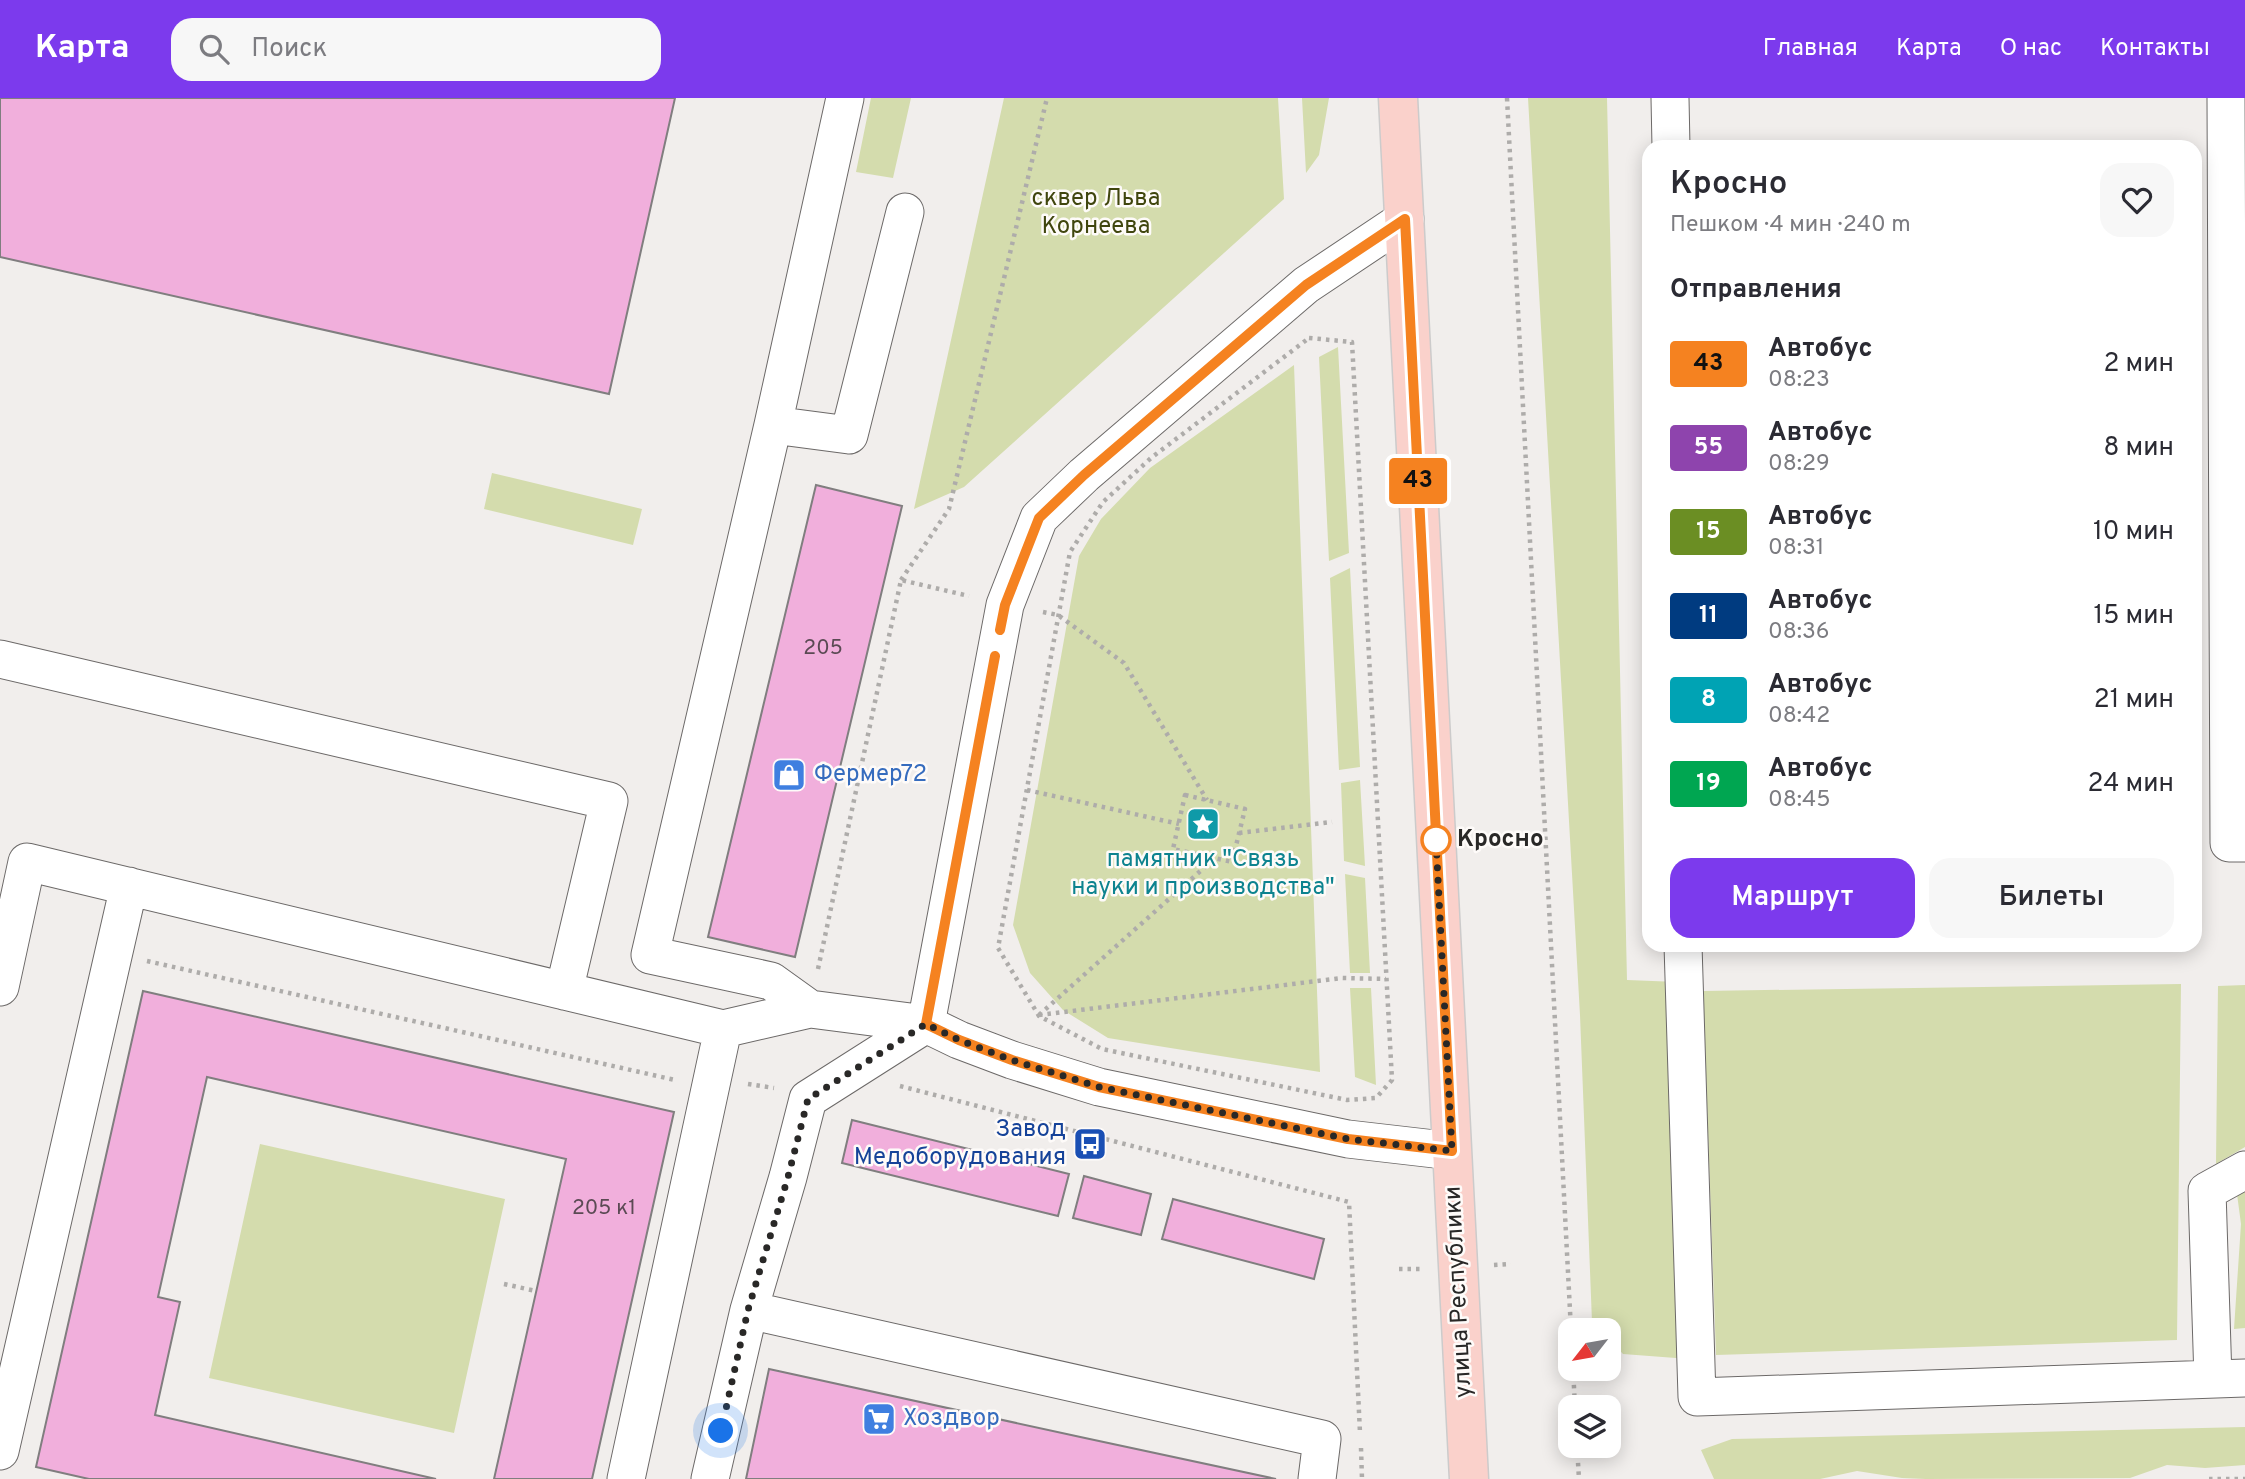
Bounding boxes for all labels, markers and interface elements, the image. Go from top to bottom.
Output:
search box [171,18,661,81]
text: Карта [35,28,129,70]
icon: search [195,30,233,68]
text: Поиск [251,33,327,66]
text: Главная [1763,34,1858,64]
text: Карта [1896,34,1962,64]
text: О нас [2000,34,2062,64]
text: Контакты [2100,34,2210,64]
button: heart [2100,163,2174,237]
text: Кросно [1670,164,1787,206]
park label: сквер Льва Корнеева [1032,184,1160,242]
text: Пешком · 4 мин · 240 m [1670,211,1911,240]
text: Отправления [1670,274,1842,307]
text: Автобус [1768,333,1873,366]
text: 2 мин [2103,348,2174,381]
text: 43 [1694,349,1723,379]
text: 08:23 [1768,366,1830,395]
text: Автобус [1768,417,1873,450]
text: 8 мин [2103,432,2174,465]
text: 55 [1694,433,1723,463]
text: 08:29 [1768,450,1830,479]
line badge: 43 [1386,458,1450,504]
text: 43 [1403,466,1433,496]
text: Автобус [1768,501,1873,534]
text: 10 мин [2093,516,2174,549]
text: 15 [1696,517,1721,547]
text: 08:31 [1768,534,1824,563]
text: Автобус [1768,585,1873,618]
text: 15 мин [2094,600,2174,633]
text: 11 [1699,601,1718,631]
text: 08:36 [1768,618,1830,647]
house number: 205 [803,635,843,662]
text: Автобус [1768,669,1873,702]
text: 21 мин [2094,684,2174,717]
text: 8 [1701,685,1716,715]
text: 08:42 [1768,702,1830,731]
text: Автобус [1768,753,1873,786]
shop icon: Фермер72 [770,756,808,794]
place label: Фермер72 [814,760,927,790]
text: 24 мин [2088,768,2174,801]
text: 19 [1696,769,1721,799]
text: 08:45 [1768,786,1831,815]
place icon: памятник "Связь науки и производства" [1184,805,1222,843]
marker: Кросно [1421,825,1451,855]
place label: Кросно [1457,825,1544,855]
place label: памятник "Связь науки и производства" [1071,845,1335,903]
button: Маршрут [1670,858,1915,938]
button: Билеты [1929,858,2174,938]
place label: Завод Медоборудования [854,1115,1066,1173]
bus stop icon: Завод Медоборудования [1071,1125,1109,1163]
street label: улица Республики [1438,1185,1480,1399]
house number: 205 к1 [572,1195,636,1222]
north arrow [1558,1318,1620,1381]
map controls [1558,1318,1621,1458]
button: layers [1558,1395,1621,1458]
supermarket icon: Хоздвор [860,1400,898,1438]
place label: Хоздвор [903,1404,1000,1434]
your location [703,1413,738,1448]

